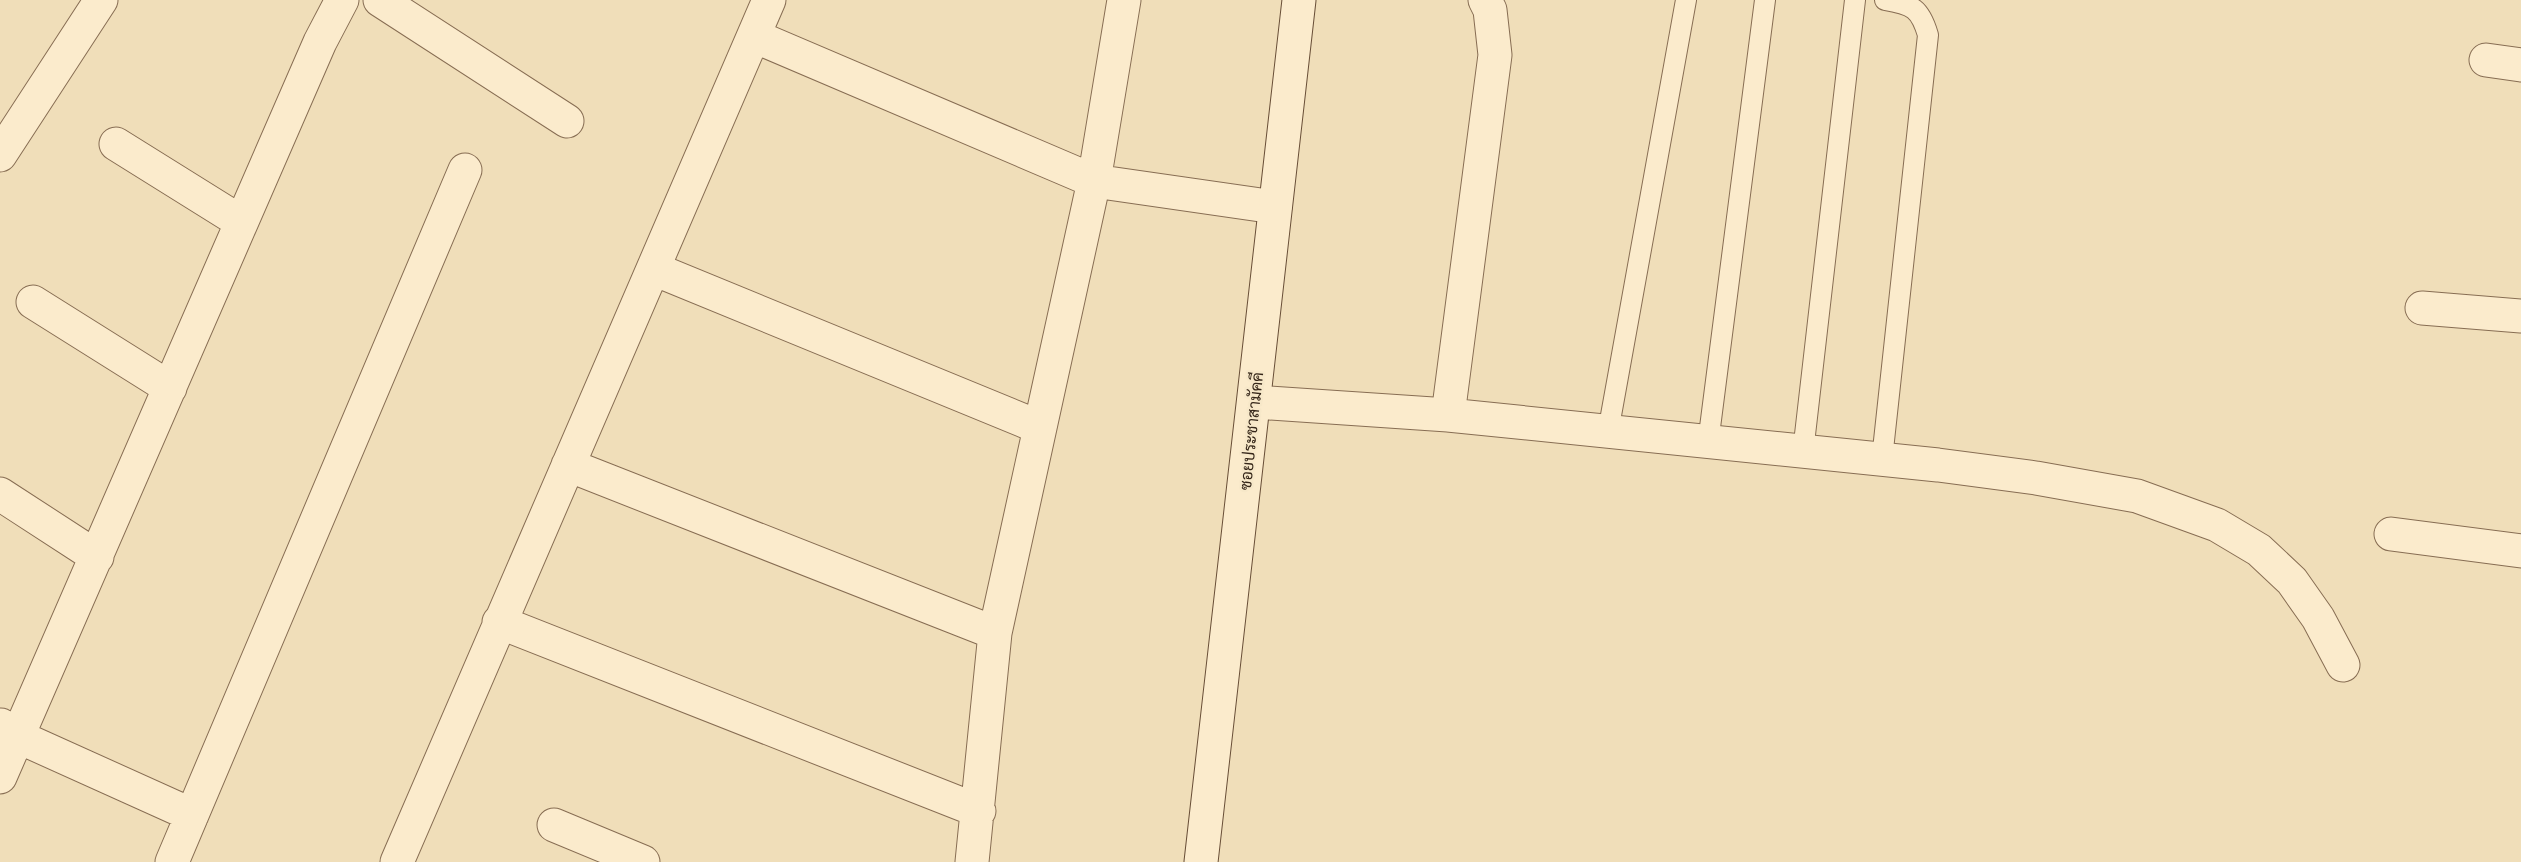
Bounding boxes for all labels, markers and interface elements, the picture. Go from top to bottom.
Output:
street label: ซอยประชาสามัคคี [1234,371,1267,491]

